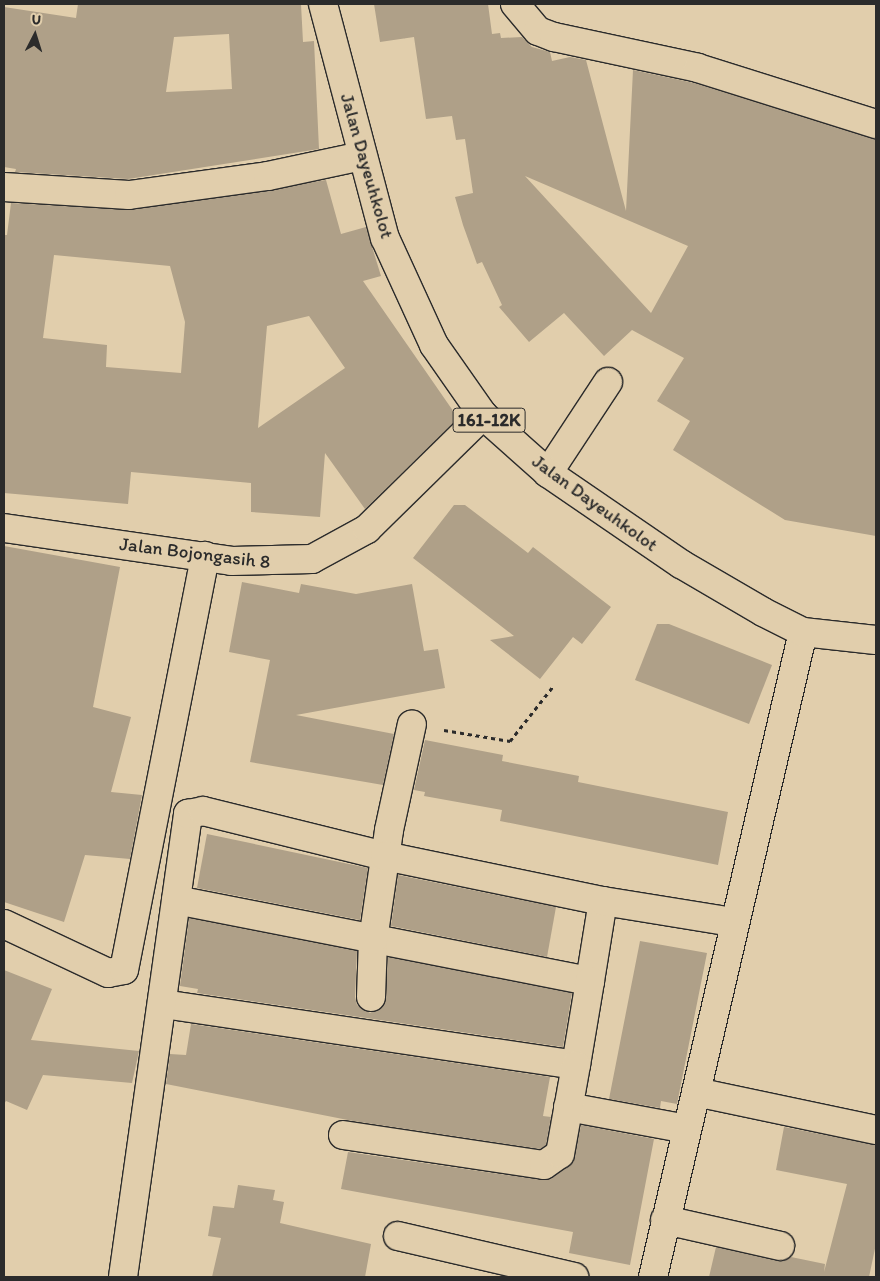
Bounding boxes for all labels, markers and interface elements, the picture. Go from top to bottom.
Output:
north arrow [10,10,60,60]
text: U [31,11,42,28]
street label: Jalan Dayeuhkolot [335,91,399,241]
road number: 161-12K [452,404,526,436]
street label: Jalan Dayeuhkolot [528,450,662,556]
street label: Jalan Bojongasih 8 [118,532,272,574]

